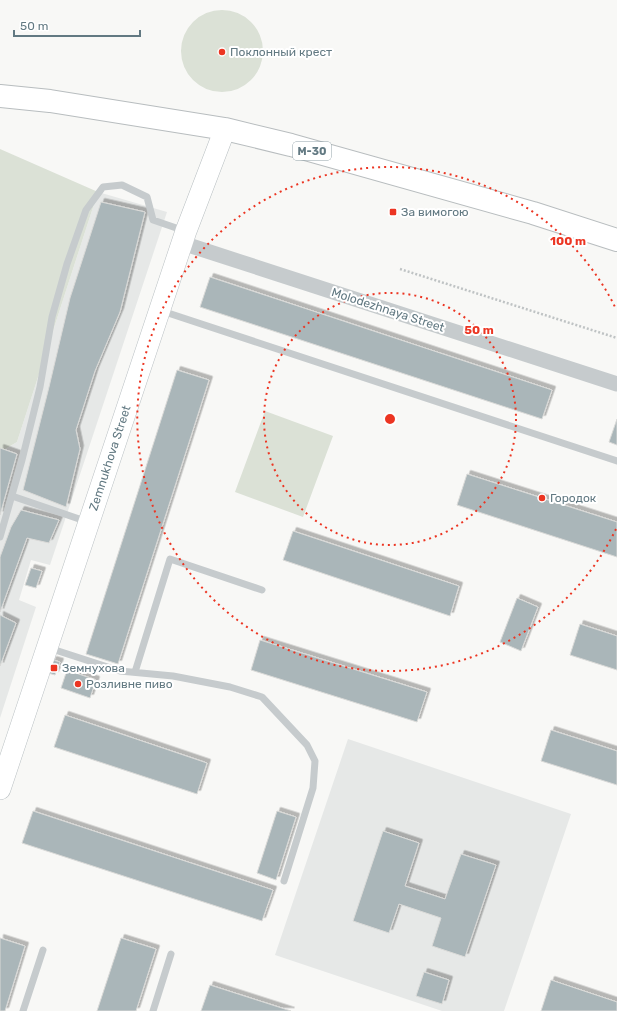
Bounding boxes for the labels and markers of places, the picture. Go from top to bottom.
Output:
place label: Поклонный крест [230,45,332,59]
marker: Поклонный крест [217,47,227,57]
place label: За вимогою [401,205,469,219]
marker: За вимогою [388,207,398,217]
centre of rings [383,412,397,426]
place label: Городок [550,491,597,505]
marker: Городок [537,493,547,503]
place label: Земнухова [62,661,125,675]
marker: Земнухова [49,663,59,673]
place label: Розливне пиво [86,677,173,691]
marker: Розливне пиво [73,679,83,689]

